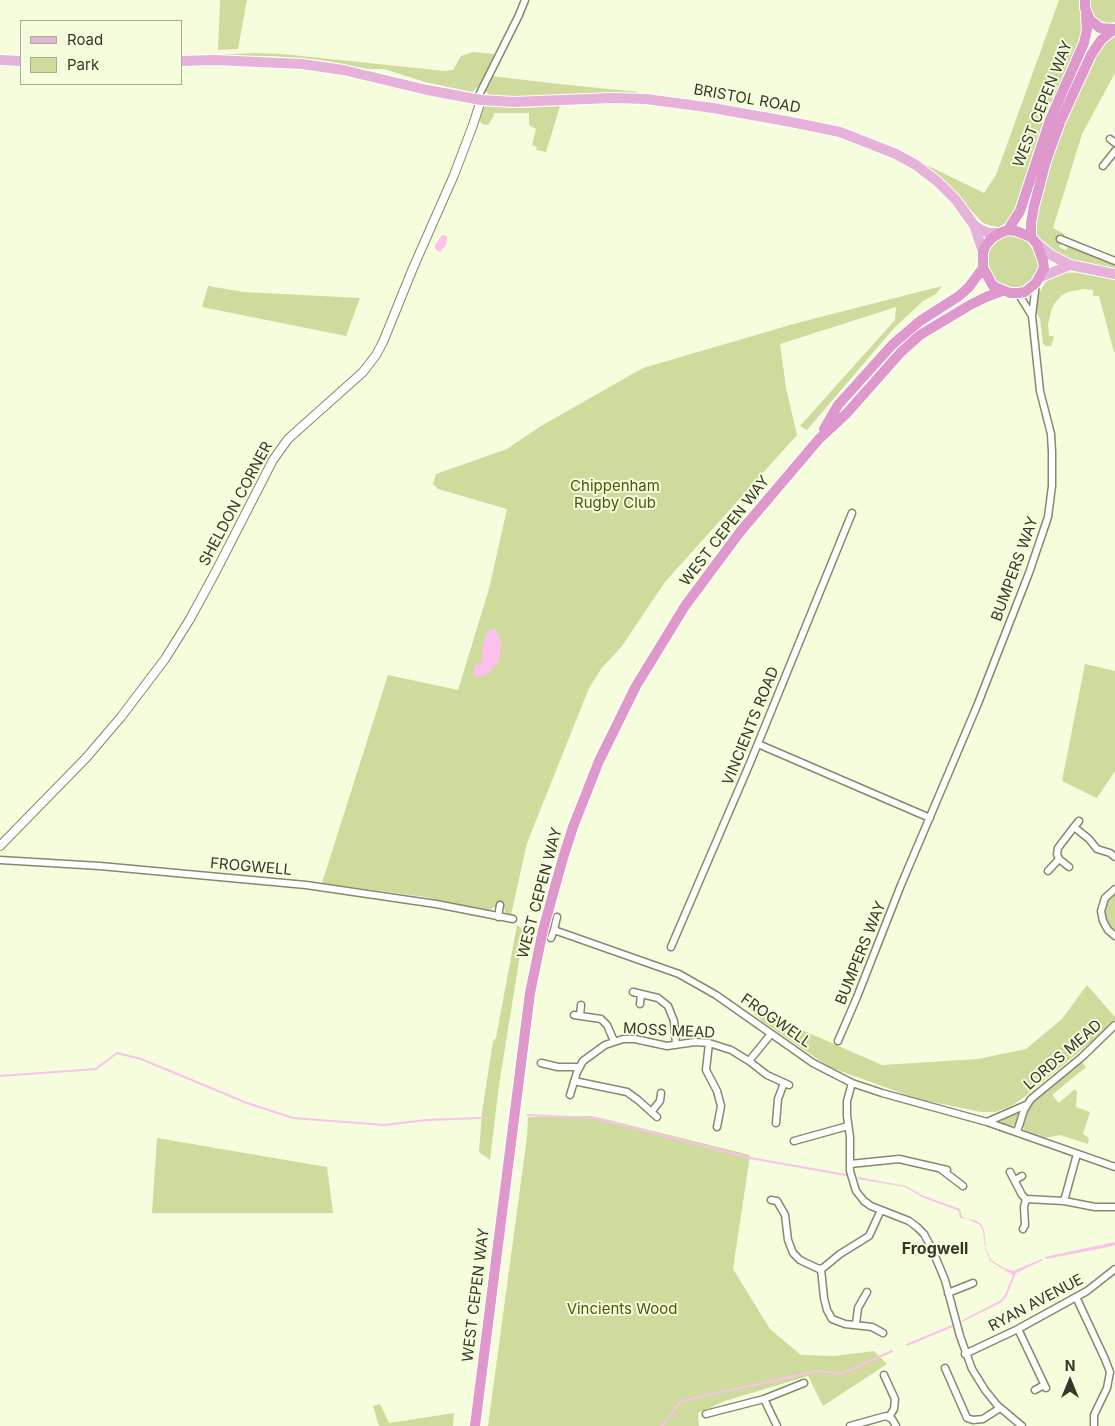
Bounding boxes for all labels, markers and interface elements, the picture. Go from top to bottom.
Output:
legend [20,20,182,85]
text: Road [67,30,103,49]
street label: WEST CEPEN WAY [1009,38,1077,170]
text: Park [67,55,99,74]
street label: BRISTOL ROAD [692,81,802,117]
street label: SHELDON CORNER [196,439,276,569]
street label: WEST CEPEN WAY [676,472,774,590]
park label: Chippenham Rugby Club [570,477,660,512]
street label: BUMPERS WAY [988,514,1042,624]
street label: VINCIENTS ROAD [719,664,783,788]
street label: WEST CEPEN WAY [514,826,566,960]
street label: FROGWELL [209,854,293,880]
street label: BUMPERS WAY [832,899,890,1007]
street label: FROGWELL [737,990,815,1052]
street label: LORDS MEAD [1020,1016,1106,1094]
street label: MOSS MEAD [622,1020,716,1042]
street label: WEST CEPEN WAY [459,1227,493,1363]
district label: Frogwell [902,1239,968,1259]
street label: RYAN AVENUE [986,1271,1086,1335]
park label: Vincients Wood [567,1300,677,1318]
north arrow [1045,1356,1095,1406]
text: N [1065,1357,1075,1374]

